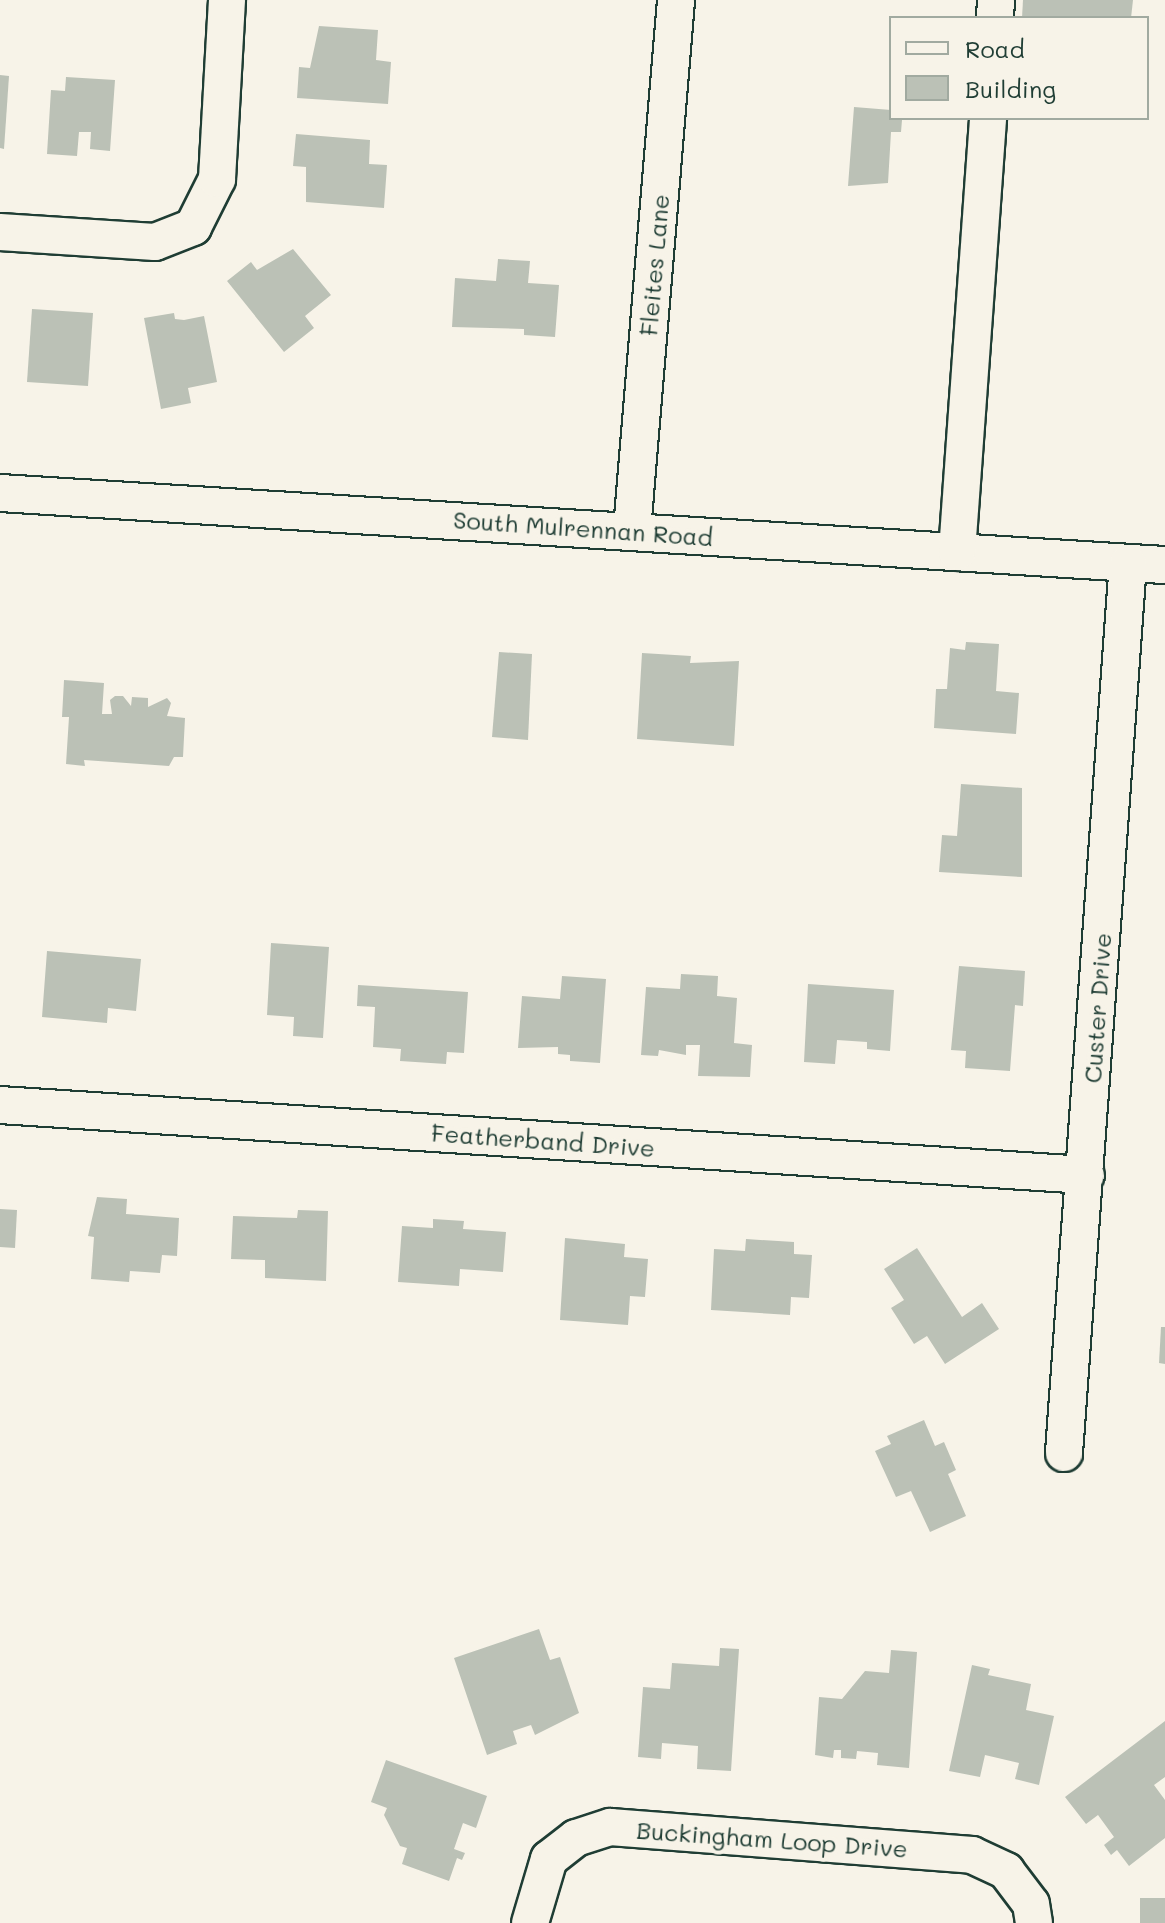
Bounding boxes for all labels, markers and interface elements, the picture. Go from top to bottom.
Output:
legend [889,16,1149,120]
text: Road [965,33,1025,64]
text: Building [965,73,1056,104]
street label: Fleites Lane [633,193,675,337]
street label: South Mulrennan Road [452,505,714,551]
street label: Custer Drive [1077,932,1117,1084]
street label: Featherband Drive [430,1118,656,1162]
street label: Buckingham Loop Drive [635,1815,909,1863]

